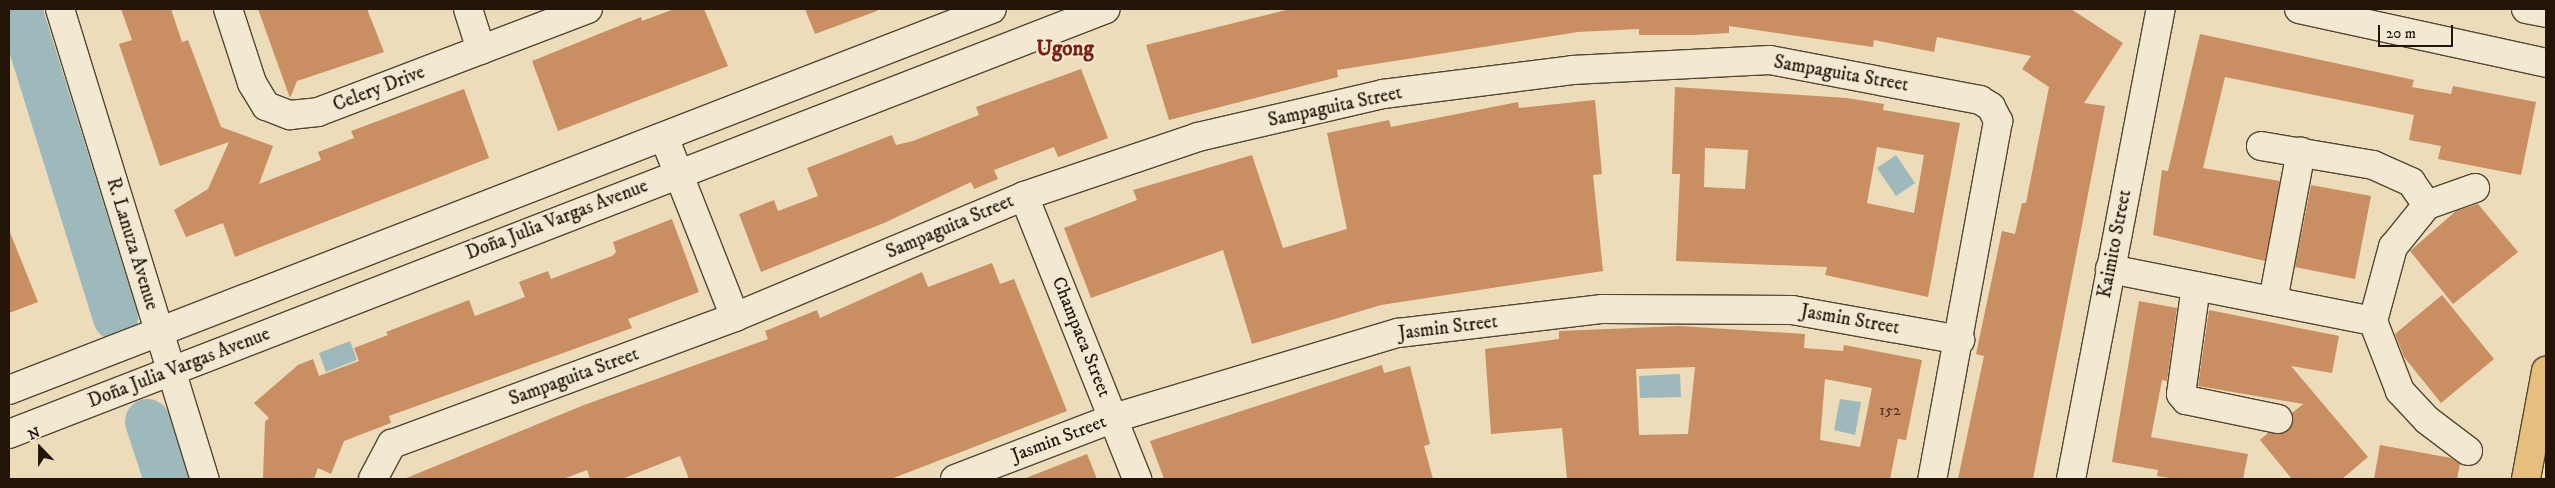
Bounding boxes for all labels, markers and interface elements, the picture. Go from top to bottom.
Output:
scale bar [2380,15,2455,47]
text: 20 m [2386,24,2416,43]
district label: Ugong [1036,36,1094,62]
street label: Sampaguita Street [1772,51,1910,97]
street label: Celery Drive [330,61,428,117]
street label: Sampaguita Street [1266,82,1404,132]
street label: R. Lanuza Avenue [101,175,163,313]
street label: Doña Julia Vargas Avenue [463,175,651,265]
street label: Kaimito Street [2093,188,2137,300]
street label: Sampaguita Street [883,190,1017,264]
street label: Champaca Street [1046,273,1116,401]
street label: Jasmin Street [1799,300,1901,340]
street label: Jasmin Street [1397,311,1499,345]
street label: Doña Julia Vargas Avenue [85,323,273,413]
street label: Sampaguita Street [506,343,642,411]
house number: 152 [1879,400,1901,420]
street label: Jasmin Street [1008,410,1110,468]
north arrow [15,423,65,473]
text: N [26,424,43,445]

